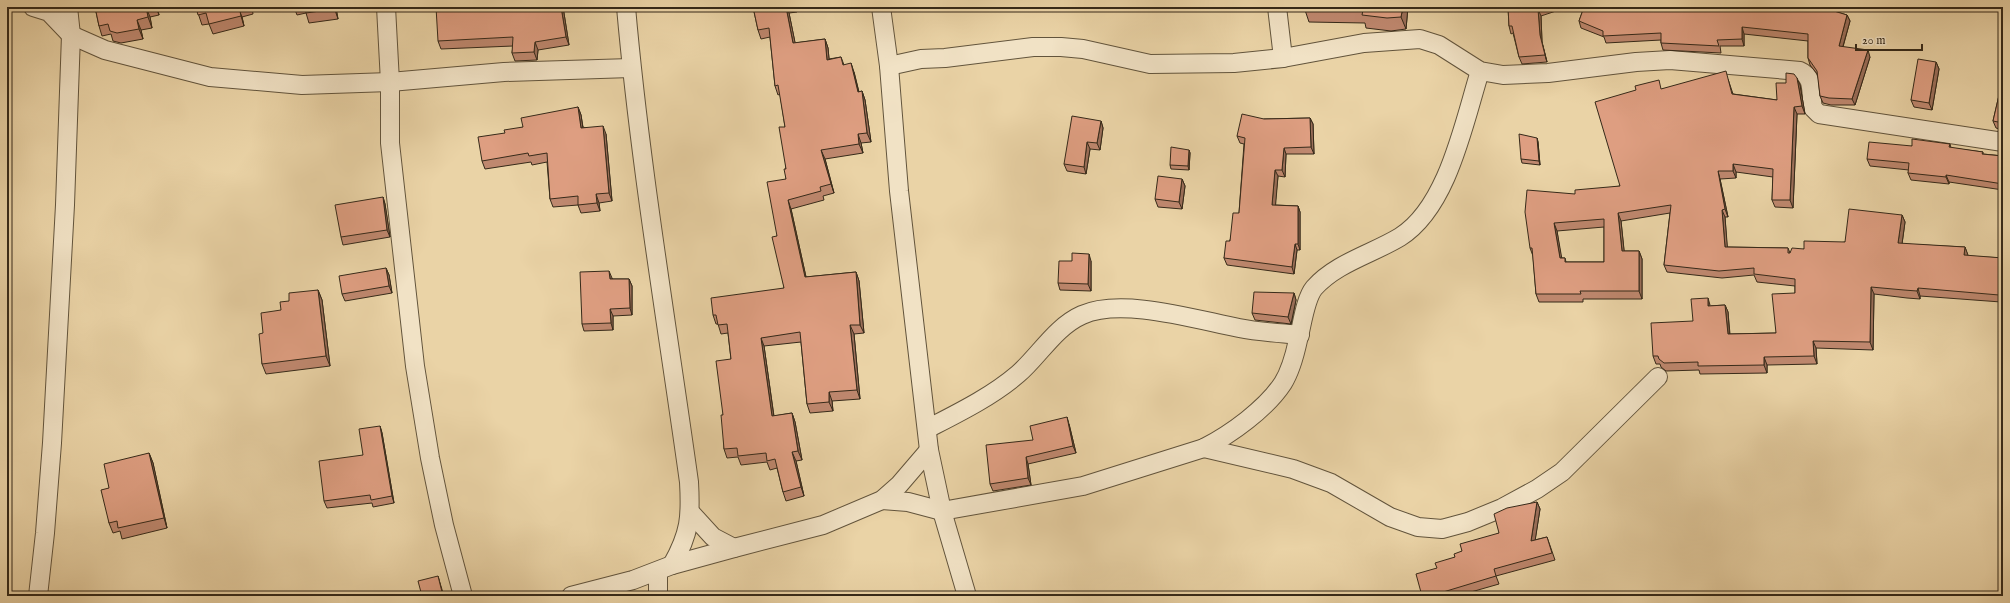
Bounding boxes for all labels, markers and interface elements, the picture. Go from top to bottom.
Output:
scale bar [1856,26,1922,52]
text: 20 m [1862,33,1885,48]

